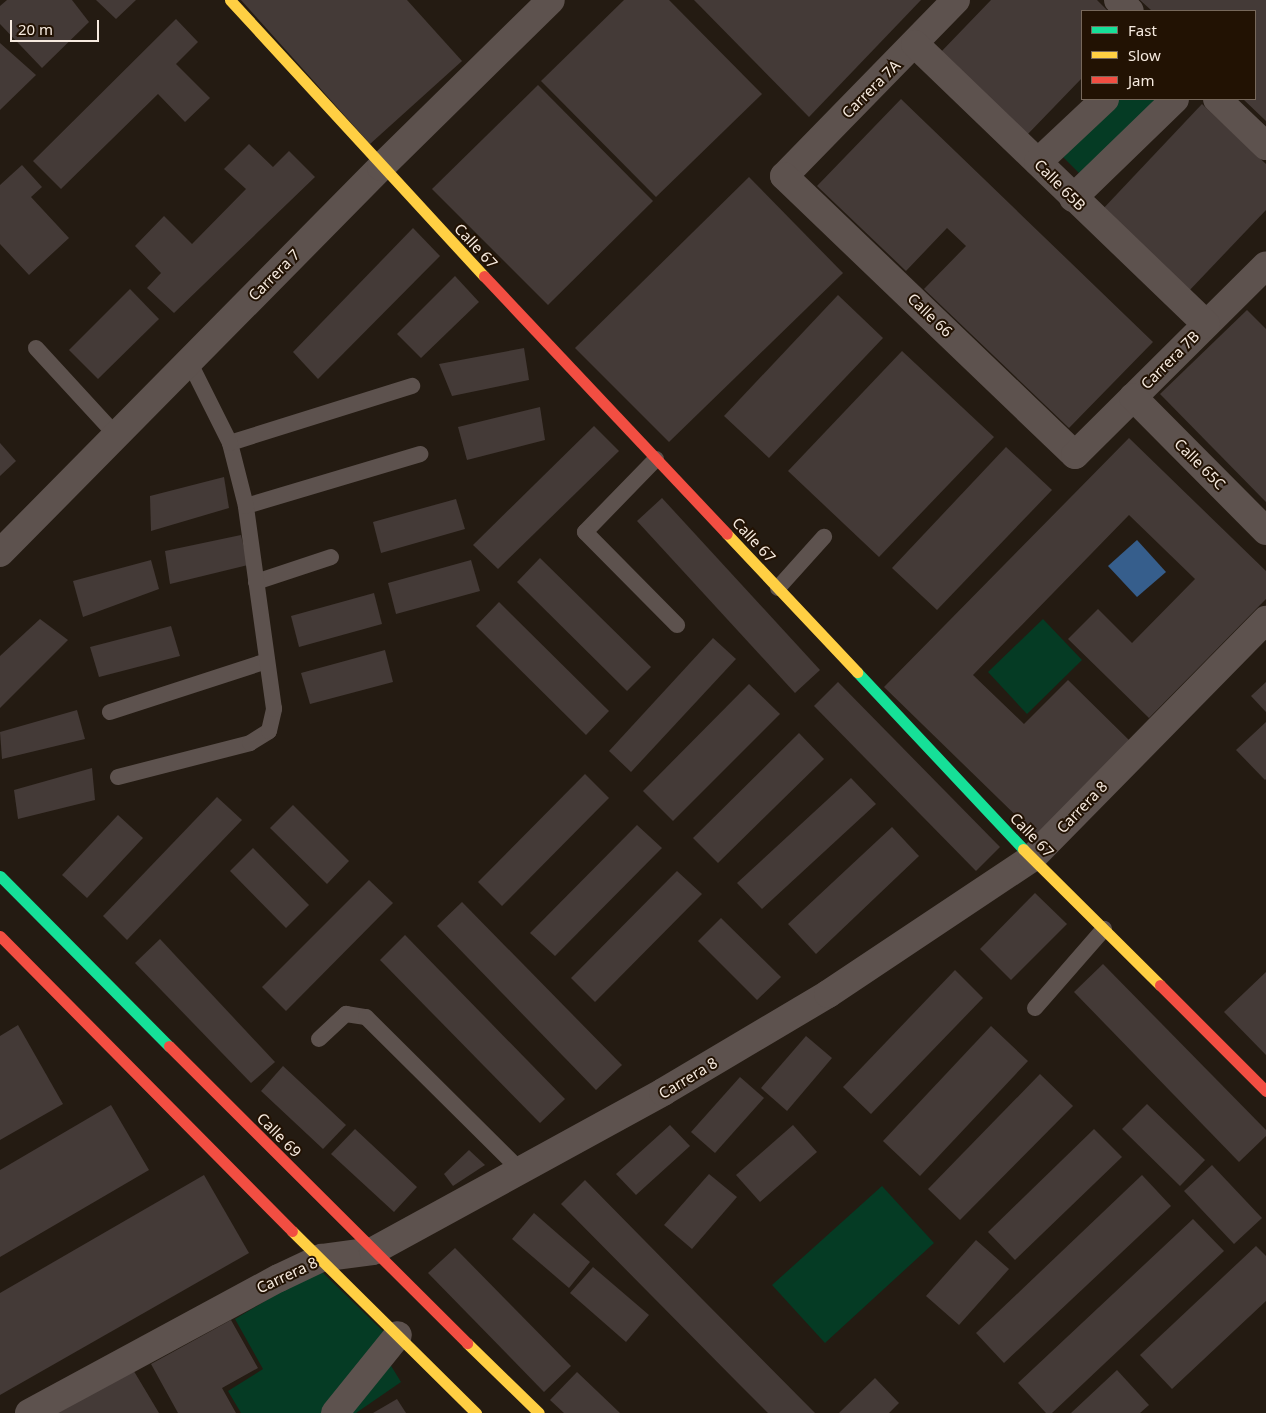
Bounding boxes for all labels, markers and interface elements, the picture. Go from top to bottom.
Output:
scale bar [12,10,101,42]
legend [1081,10,1256,100]
text: 20 m [18,19,53,39]
text: Fast [1128,20,1157,40]
text: Slow [1128,45,1161,65]
street label: Carrera 7A [838,56,904,122]
text: Jam [1128,70,1155,90]
street label: Calle 65B [1031,156,1089,214]
street label: Calle 67 [451,220,501,272]
street label: Carrera 7 [245,246,303,304]
street label: Calle 66 [904,289,956,341]
street label: Carrera 7B [1137,327,1203,393]
street label: Calle 65C [1171,435,1229,493]
street label: Calle 67 [729,514,779,566]
street label: Carrera 8 [1053,777,1111,837]
street label: Calle 67 [1006,809,1058,861]
street label: Carrera 8 [655,1053,721,1103]
street label: Calle 69 [253,1109,305,1161]
street label: Carrera 8 [254,1253,320,1297]

